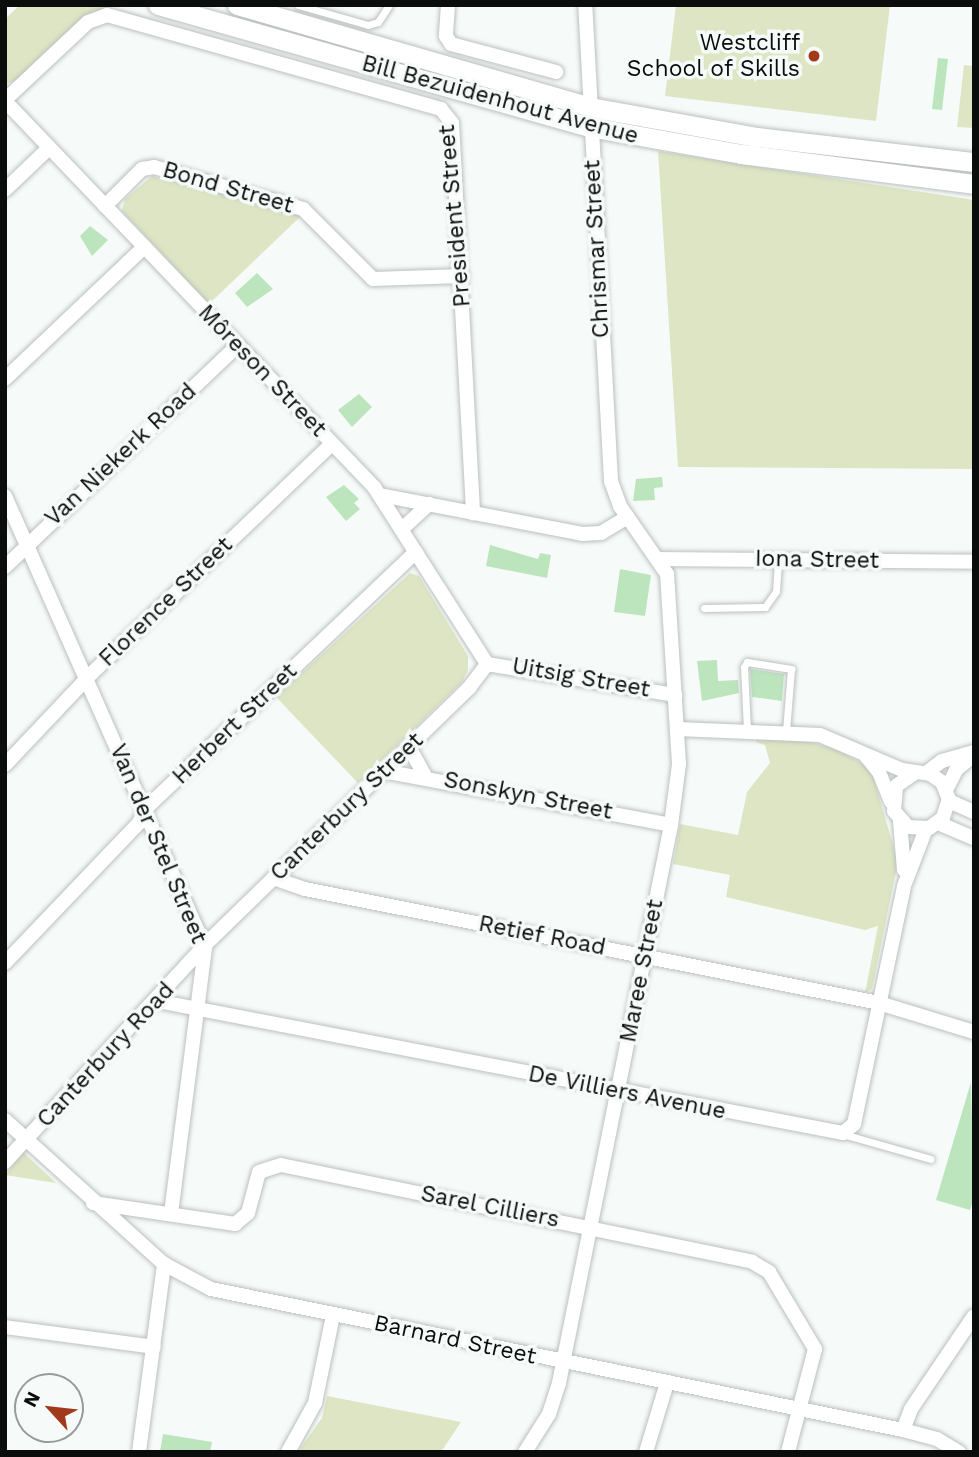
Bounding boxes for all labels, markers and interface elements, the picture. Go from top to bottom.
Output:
place label: Westcliff School of Skills [625,29,800,83]
marker: Westcliff School of Skills [806,48,822,64]
street label: Bill Bezuidenhout Avenue [358,50,642,150]
street label: President Street [433,124,477,308]
street label: Bond Street [160,156,296,220]
street label: Chrismar Street [579,159,615,339]
street label: Môreson Street [192,299,332,443]
street label: Van Niekerk Road [39,378,203,532]
street label: Florence Street [94,531,238,673]
street label: Iona Street [754,545,880,575]
street label: Uitsig Street [510,652,652,704]
street label: Herbert Street [167,658,303,790]
street label: Canterbury Street [265,727,429,887]
street label: Van der Stel Street [103,740,213,948]
street label: Sonskyn Street [441,766,615,826]
street label: Maree Street [615,897,669,1045]
street label: Retief Road [476,910,608,962]
street label: Canterbury Road [31,976,181,1134]
street label: De Villiers Avenue [525,1060,729,1126]
street label: Sarel Cilliers [418,1180,562,1234]
street label: Barnard Street [371,1309,539,1371]
north arrow [14,1373,84,1443]
text: N [18,1388,45,1411]

